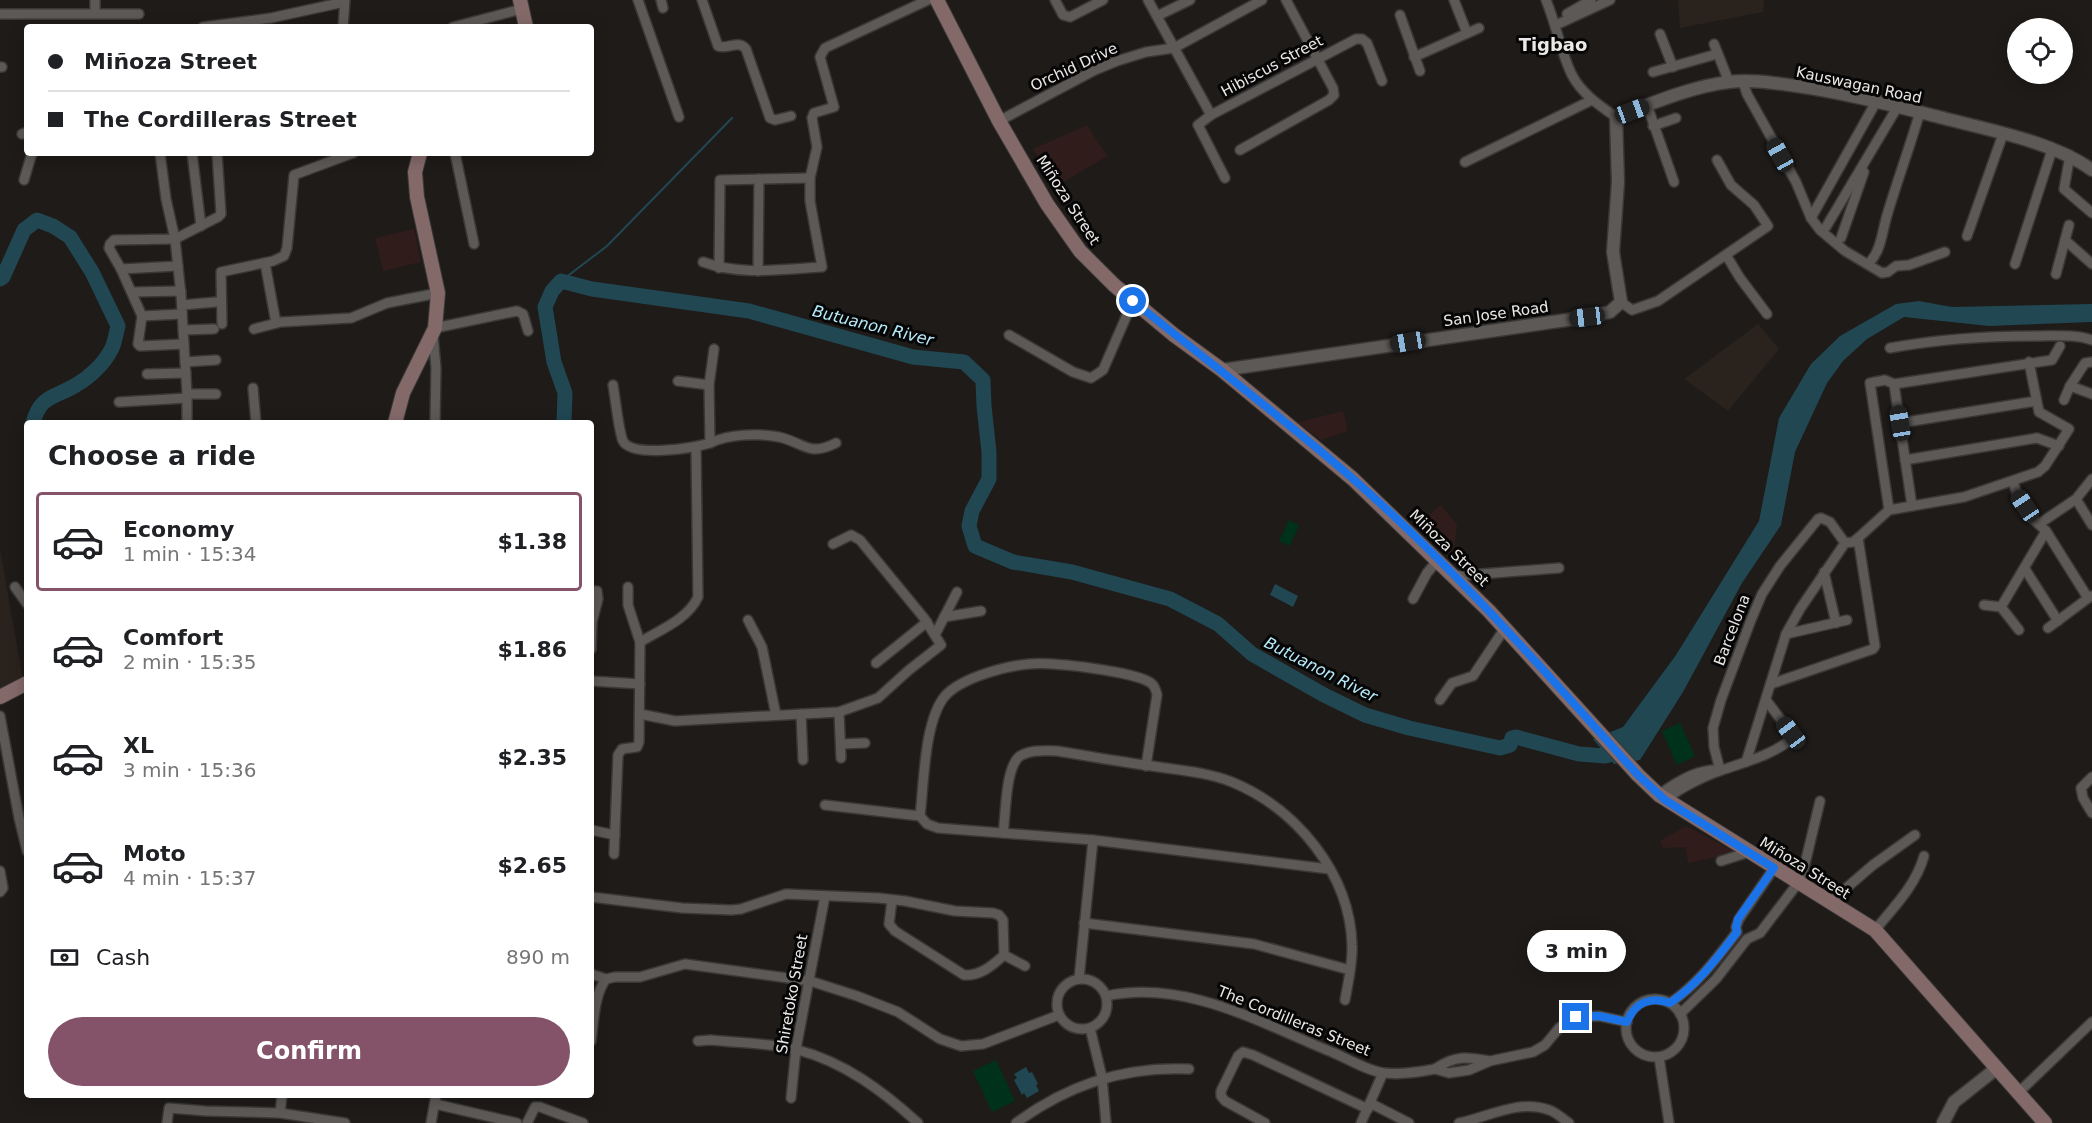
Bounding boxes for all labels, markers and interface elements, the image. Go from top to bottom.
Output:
map controls [2007,18,2073,84]
button: locate [2007,18,2073,84]
street label: Hibiscus Street [1218,32,1326,100]
district label: Tigbao [1519,34,1587,55]
street label: Orchid Drive [1028,39,1120,95]
text: Miñoza Street [84,49,257,74]
street label: Kauswagan Road [1794,63,1924,107]
car [1612,96,1652,126]
text: The Cordilleras Street [84,107,357,132]
car [1763,135,1797,175]
street label: Miñoza Street [1032,152,1104,248]
route start [1119,287,1146,314]
street label: San Jose Road [1442,298,1550,330]
water label: Butuanon River [810,301,937,350]
car [1568,306,1606,328]
car [1389,330,1427,354]
car [1888,404,1912,442]
text: Choose a ride [48,440,256,471]
car [2007,486,2043,526]
street label: Miñoza Street [1406,506,1492,590]
icon: car [51,515,105,569]
text: Economy [123,517,234,542]
text: $1.38 [497,529,567,554]
text: 1 min · 15:34 [123,542,257,566]
street label: Barcelona [1710,592,1754,668]
icon: car [51,623,105,677]
text: Comfort [123,625,223,650]
water label: Butuanon River [1261,633,1382,707]
text: $1.86 [497,637,567,662]
text: 2 min · 15:35 [123,650,257,674]
car [1773,713,1809,753]
icon: car [51,731,105,785]
text: XL [123,733,154,758]
text: $2.35 [497,745,567,770]
text: 3 min · 15:36 [123,758,257,782]
street label: Miñoza Street [1756,833,1854,903]
icon: car [51,839,105,893]
text: Moto [123,841,186,866]
text: $2.65 [497,853,567,878]
text: 4 min · 15:37 [123,866,257,890]
callout: 3 min [1526,930,1626,972]
street label: Shiretoko Street [773,933,811,1055]
text: 3 min [1545,939,1608,963]
icon: cash [48,941,81,974]
text: Cash [96,945,150,970]
text: 890 m [506,945,570,969]
street label: The Cordilleras Street [1214,982,1373,1060]
route end [1562,1003,1589,1030]
button: Confirm [48,1017,570,1086]

